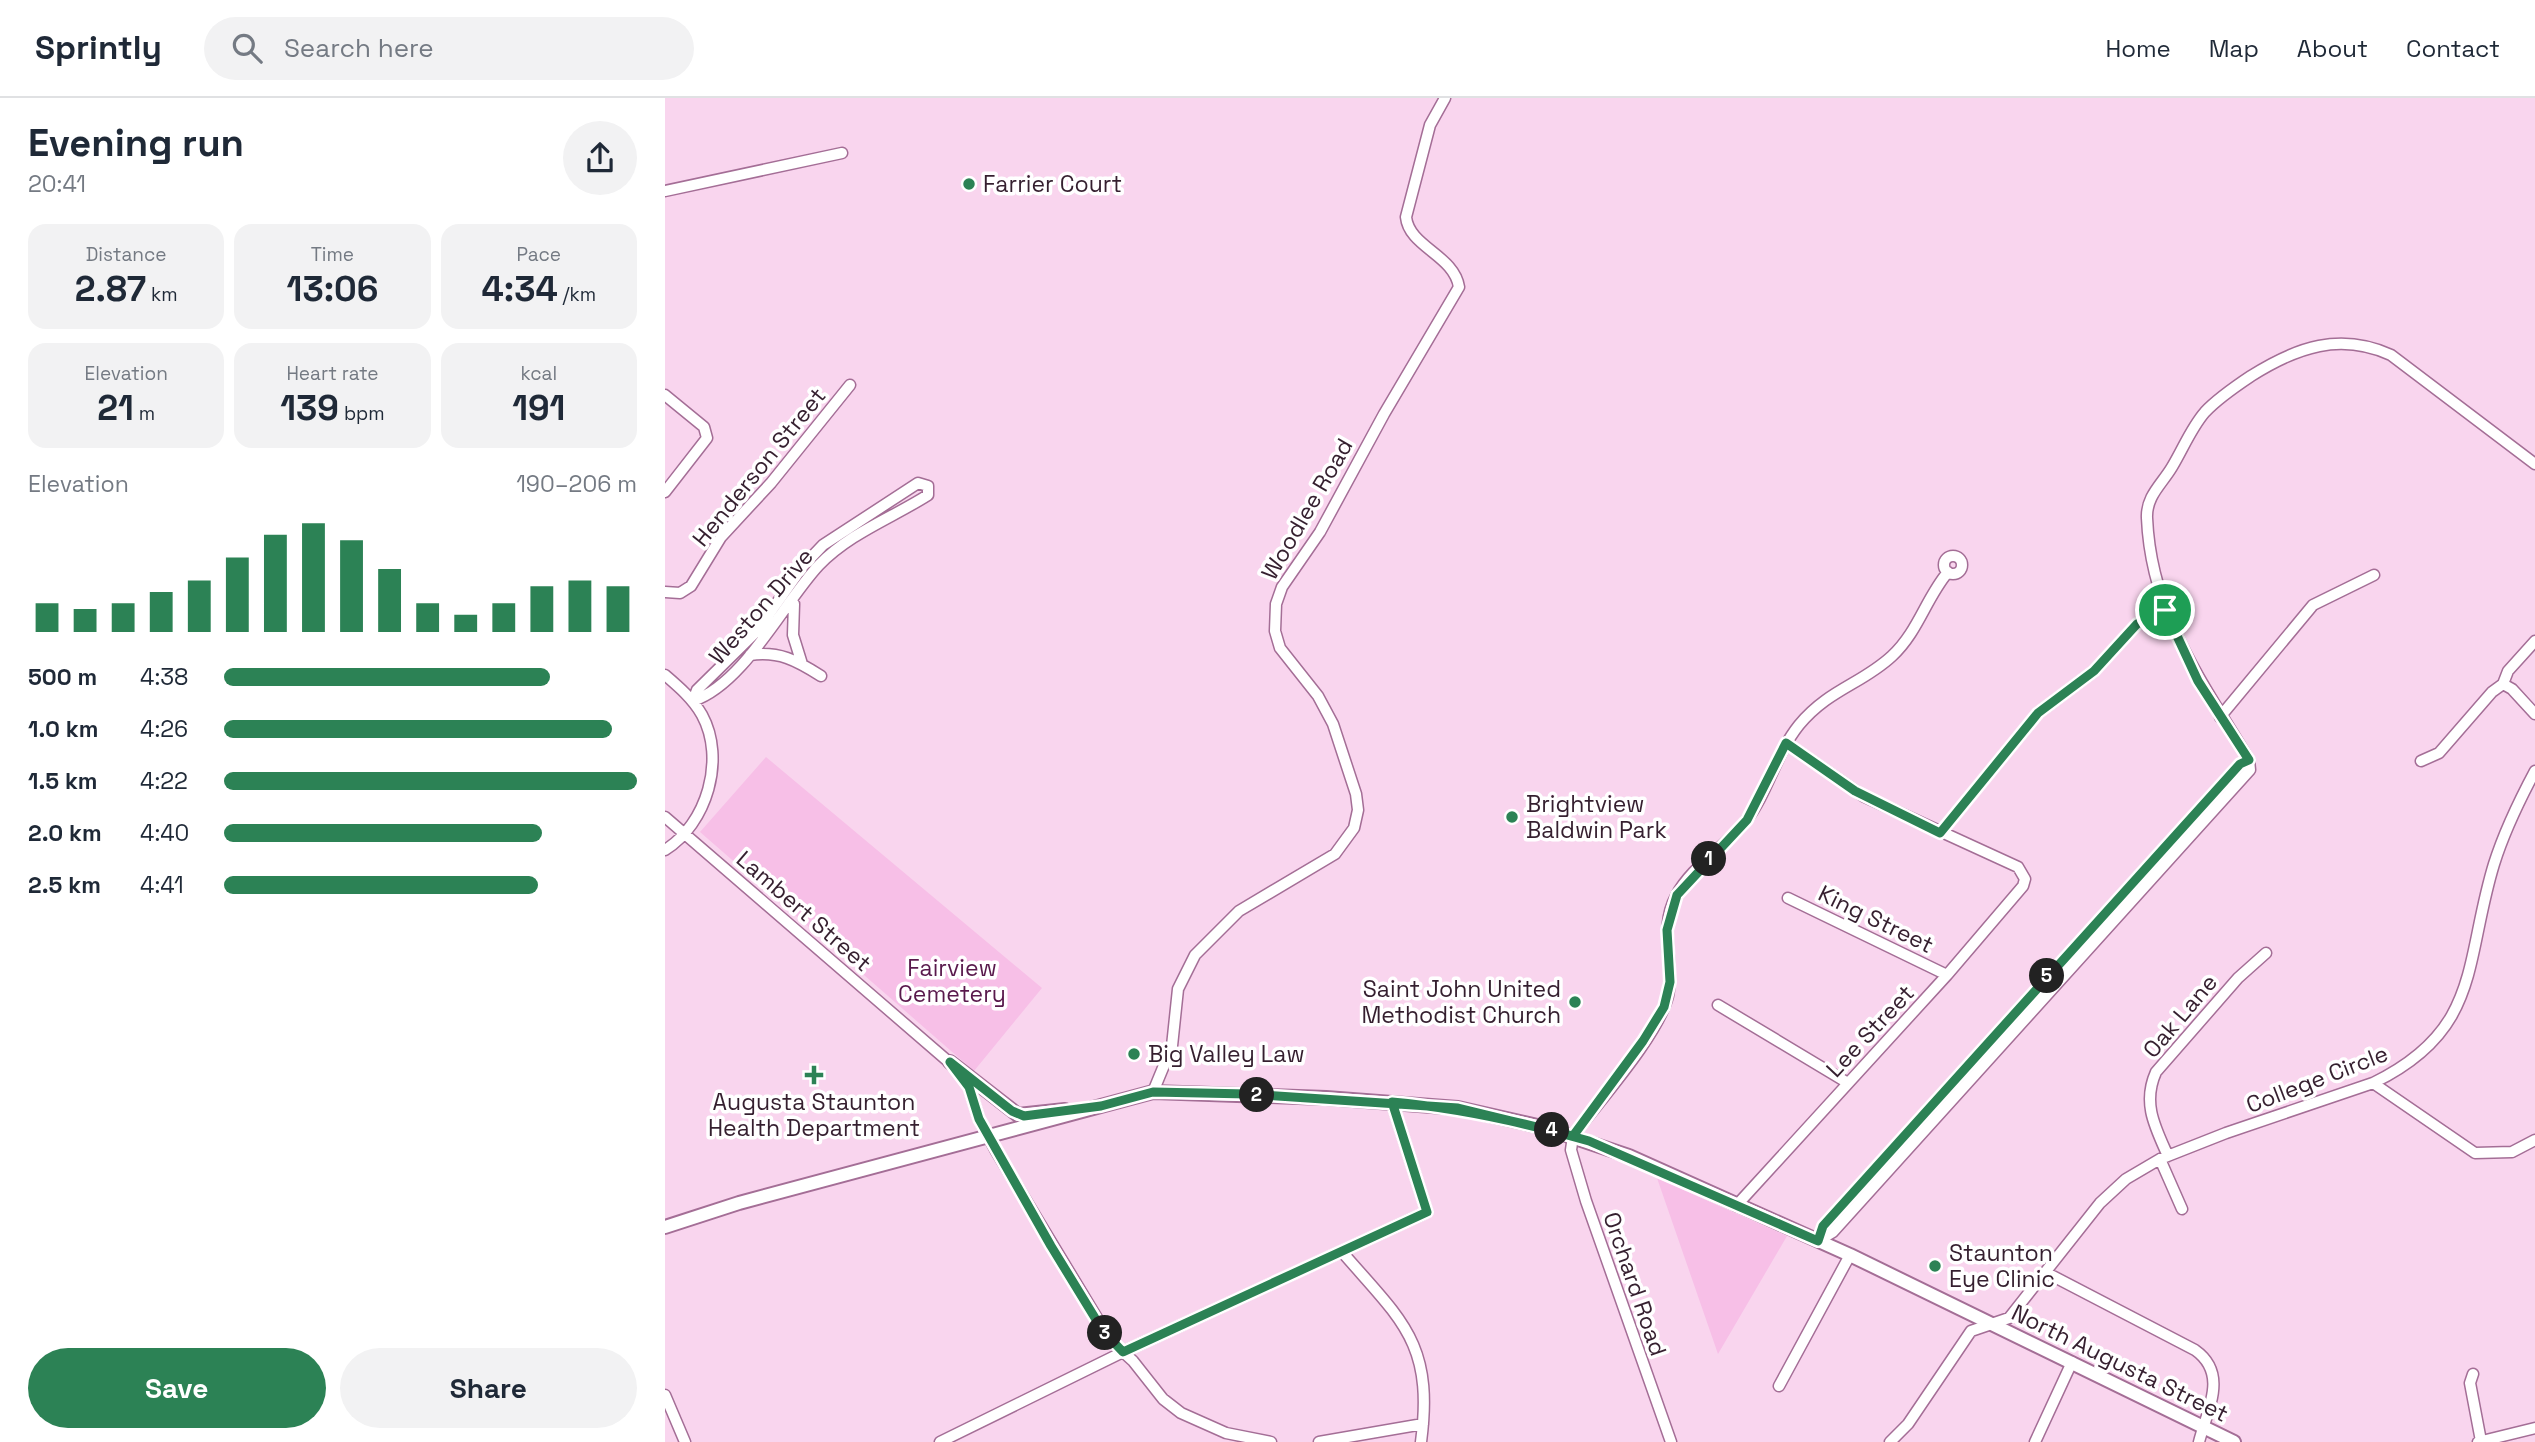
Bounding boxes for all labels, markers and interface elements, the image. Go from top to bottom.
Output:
search box [204,17,694,80]
text: Sprintly [35,27,162,69]
icon: search [228,29,266,67]
text: Search here [284,31,434,65]
text: Home [2105,33,2171,64]
text: Map [2209,33,2259,64]
text: About [2297,33,2368,64]
text: Contact [2406,33,2500,64]
text: Evening run [28,119,244,167]
button: share [563,121,637,195]
text: 20:41 [28,169,86,199]
place label: Farrier Court [983,169,1122,199]
marker: Farrier Court [961,176,977,192]
text: Distance [86,242,167,267]
text: Time [311,242,354,267]
text: Pace [517,242,561,267]
text: 2.87 [75,267,146,311]
text: 13:06 [287,267,378,311]
text: 4:34 [481,267,558,311]
text: km [146,282,178,307]
text: /km [558,282,596,307]
text: Elevation [85,361,168,386]
text: Heart rate [286,361,379,386]
text: kcal [520,361,557,386]
street label: Henderson Street [686,381,832,553]
text: 21 [97,386,134,430]
text: 139 [280,386,339,430]
text: 191 [512,386,565,430]
text: m [134,401,155,426]
text: bpm [339,401,385,426]
street label: Woodlee Road [1254,433,1360,585]
text: Elevation [28,469,129,499]
text: 190–206 m [516,469,637,499]
street label: Weston Drive [702,542,820,670]
pin [2135,580,2195,640]
icon: arrive [2146,591,2184,629]
text: 500 m [28,662,97,692]
text: 4:38 [140,662,188,692]
text: 1.0 km [28,714,98,744]
text: 4:26 [140,714,188,744]
text: 1.5 km [28,766,98,796]
text: 4:22 [140,766,188,796]
place label: Brightview Baldwin Park [1526,789,1667,845]
marker: Brightview Baldwin Park [1504,809,1520,825]
text: 2.0 km [28,818,102,848]
text: 4:40 [140,818,189,848]
pin: 1 [1691,842,1727,876]
street label: Lambert Street [730,844,878,978]
text: 1 [1704,846,1713,871]
text: 2.5 km [28,870,101,900]
text: 4:41 [140,870,184,900]
street label: King Street [1813,878,1939,960]
park label: Fairview Cemetery [898,953,1006,1009]
pin: 5 [2029,958,2065,994]
text: 5 [2041,963,2052,988]
street label: Oak Lane [2136,968,2224,1064]
place label: Saint John United Methodist Church [1361,974,1561,1030]
street label: Lee Street [1820,978,1920,1084]
marker: Saint John United Methodist Church [1567,994,1583,1010]
street label: College Circle [2242,1038,2392,1120]
place label: Big Valley Law [1148,1039,1305,1069]
marker: Big Valley Law [1126,1046,1142,1062]
marker: Augusta Staunton Health Department [804,1065,824,1085]
pin: 2 [1239,1077,1275,1112]
text: 2 [1251,1082,1262,1107]
place label: Augusta Staunton Health Department [708,1087,920,1143]
pin: 4 [1535,1112,1569,1148]
text: 4 [1545,1117,1558,1142]
street label: Orchard Road [1596,1208,1674,1360]
place label: Staunton Eye Clinic [1949,1238,2055,1294]
marker: Staunton Eye Clinic [1927,1258,1943,1274]
street label: North Augusta Street [2007,1297,2233,1429]
pin: 3 [1087,1316,1123,1350]
text: 3 [1099,1320,1110,1345]
button: Save [28,1348,326,1428]
button: Share [340,1348,637,1428]

